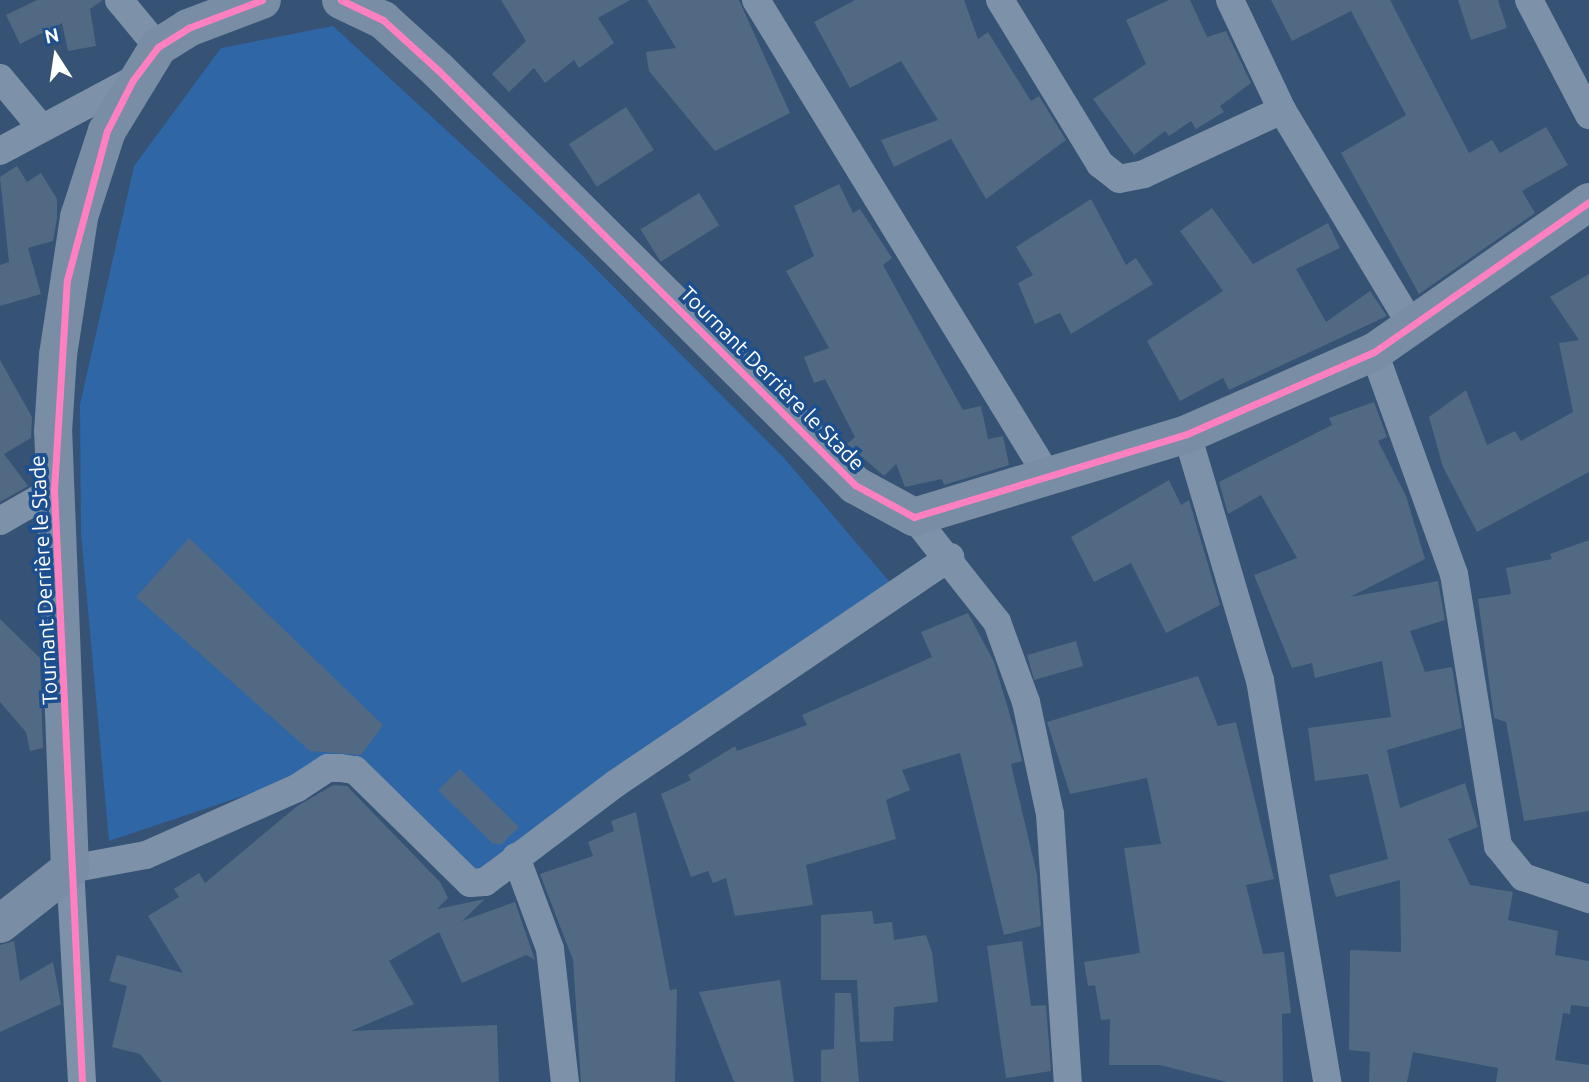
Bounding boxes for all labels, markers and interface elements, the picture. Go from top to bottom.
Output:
north arrow [21,21,91,91]
text: N [42,23,61,48]
street label: Tournant Derrière le Stade [676,281,870,475]
street label: Tournant Derrière le Stade [24,455,62,705]

